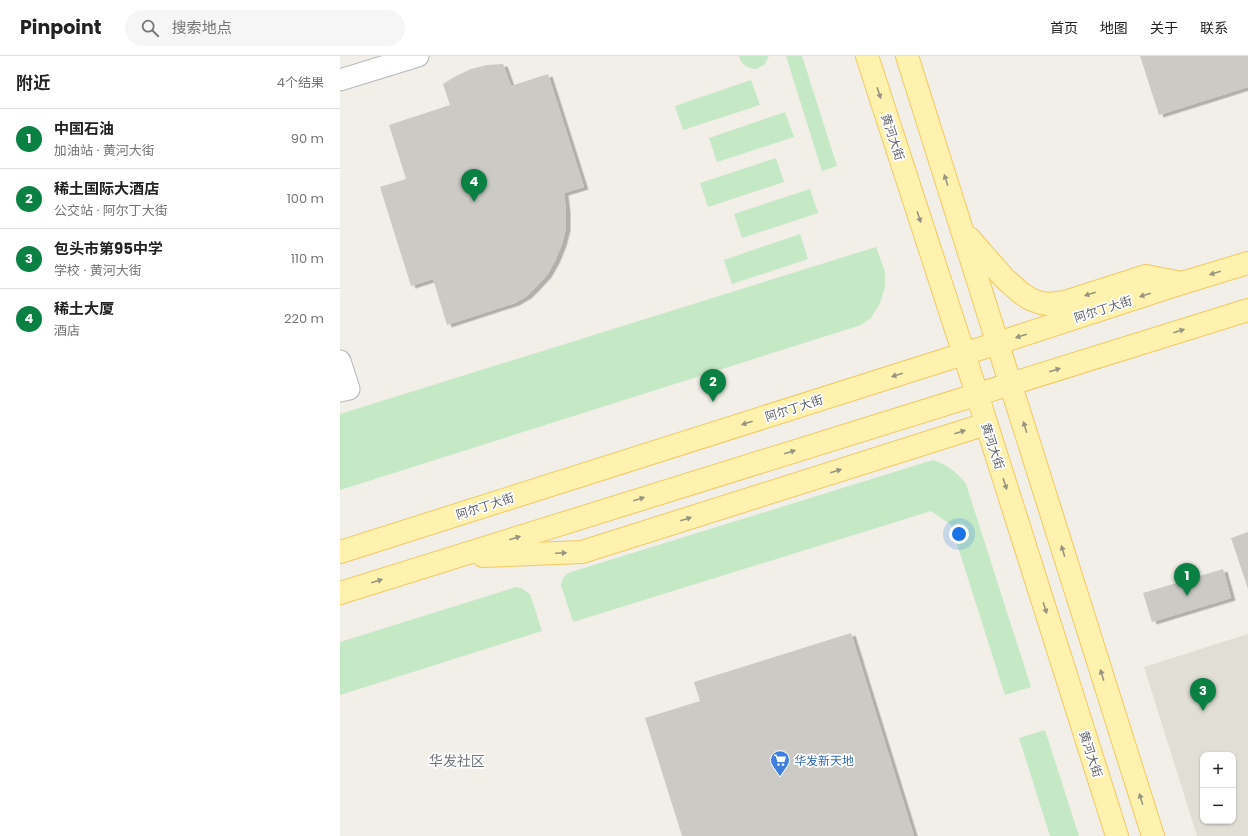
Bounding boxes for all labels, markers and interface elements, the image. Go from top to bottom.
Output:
search box [125,10,405,46]
text: Pinpoint [20,14,101,41]
icon: search [139,17,161,39]
text: 搜索地点 [171,17,231,38]
text: 首页 [1050,18,1078,38]
text: 地图 [1100,18,1128,38]
text: 关于 [1150,18,1178,38]
text: 联系 [1200,18,1228,38]
text: 附近 [16,71,50,95]
text: 4个结果 [277,73,324,92]
one-way arrow [876,87,882,99]
street label: 黄河大街 [877,112,909,162]
text: 中国石油 [54,118,114,139]
text: 1 [27,129,31,148]
text: 90 m [291,129,324,148]
text: 加油站 · 黄河大街 [54,141,155,160]
pin: 4 [461,169,487,202]
one-way arrow [943,173,949,185]
text: 稀土国际大酒店 [54,178,159,199]
text: 2 [25,189,33,208]
text: 100 m [287,189,324,208]
text: 公交站 · 阿尔丁大街 [54,201,168,220]
one-way arrow [916,211,922,223]
text: 包头市第95中学 [54,238,163,259]
text: 3 [25,249,33,268]
text: 110 m [291,249,324,268]
text: 学校 · 黄河大街 [54,261,142,280]
one-way arrow [1209,270,1221,276]
one-way arrow [1084,291,1096,297]
street label: 阿尔丁大街 [1072,292,1134,326]
one-way arrow [1138,292,1150,298]
text: 稀土大厦 [54,298,114,319]
text: 4 [25,309,33,328]
text: 220 m [284,309,324,328]
text: 酒店 [54,321,80,340]
one-way arrow [1173,328,1185,334]
one-way arrow [1015,333,1027,339]
one-way arrow [1049,367,1061,373]
pin: 2 [700,369,726,402]
one-way arrow [891,372,903,378]
street label: 阿尔丁大街 [763,391,825,425]
one-way arrow [740,420,752,426]
one-way arrow [1021,420,1027,432]
street label: 黄河大街 [977,421,1009,471]
one-way arrow [954,429,966,435]
one-way arrow [784,449,796,455]
one-way arrow [831,468,843,474]
one-way arrow [1002,479,1008,491]
street label: 阿尔丁大街 [454,489,516,523]
one-way arrow [633,496,645,502]
one-way arrow [680,516,692,522]
your location [949,524,969,544]
one-way arrow [509,535,521,541]
one-way arrow [1060,544,1066,556]
one-way arrow [555,549,567,556]
pin: 1 [1174,563,1200,596]
one-way arrow [372,578,384,584]
one-way arrow [1042,603,1048,615]
one-way arrow [1099,668,1105,680]
pin: 3 [1190,678,1216,711]
street label: 黄河大街 [1075,729,1107,779]
supermarket icon: 华发新天地 [769,749,791,777]
district label: 华发社区 [429,751,485,771]
place label: 华发新天地 [794,752,854,769]
map controls [1200,752,1236,824]
button: + [1200,752,1236,788]
button: − [1200,788,1236,824]
one-way arrow [1138,792,1144,804]

